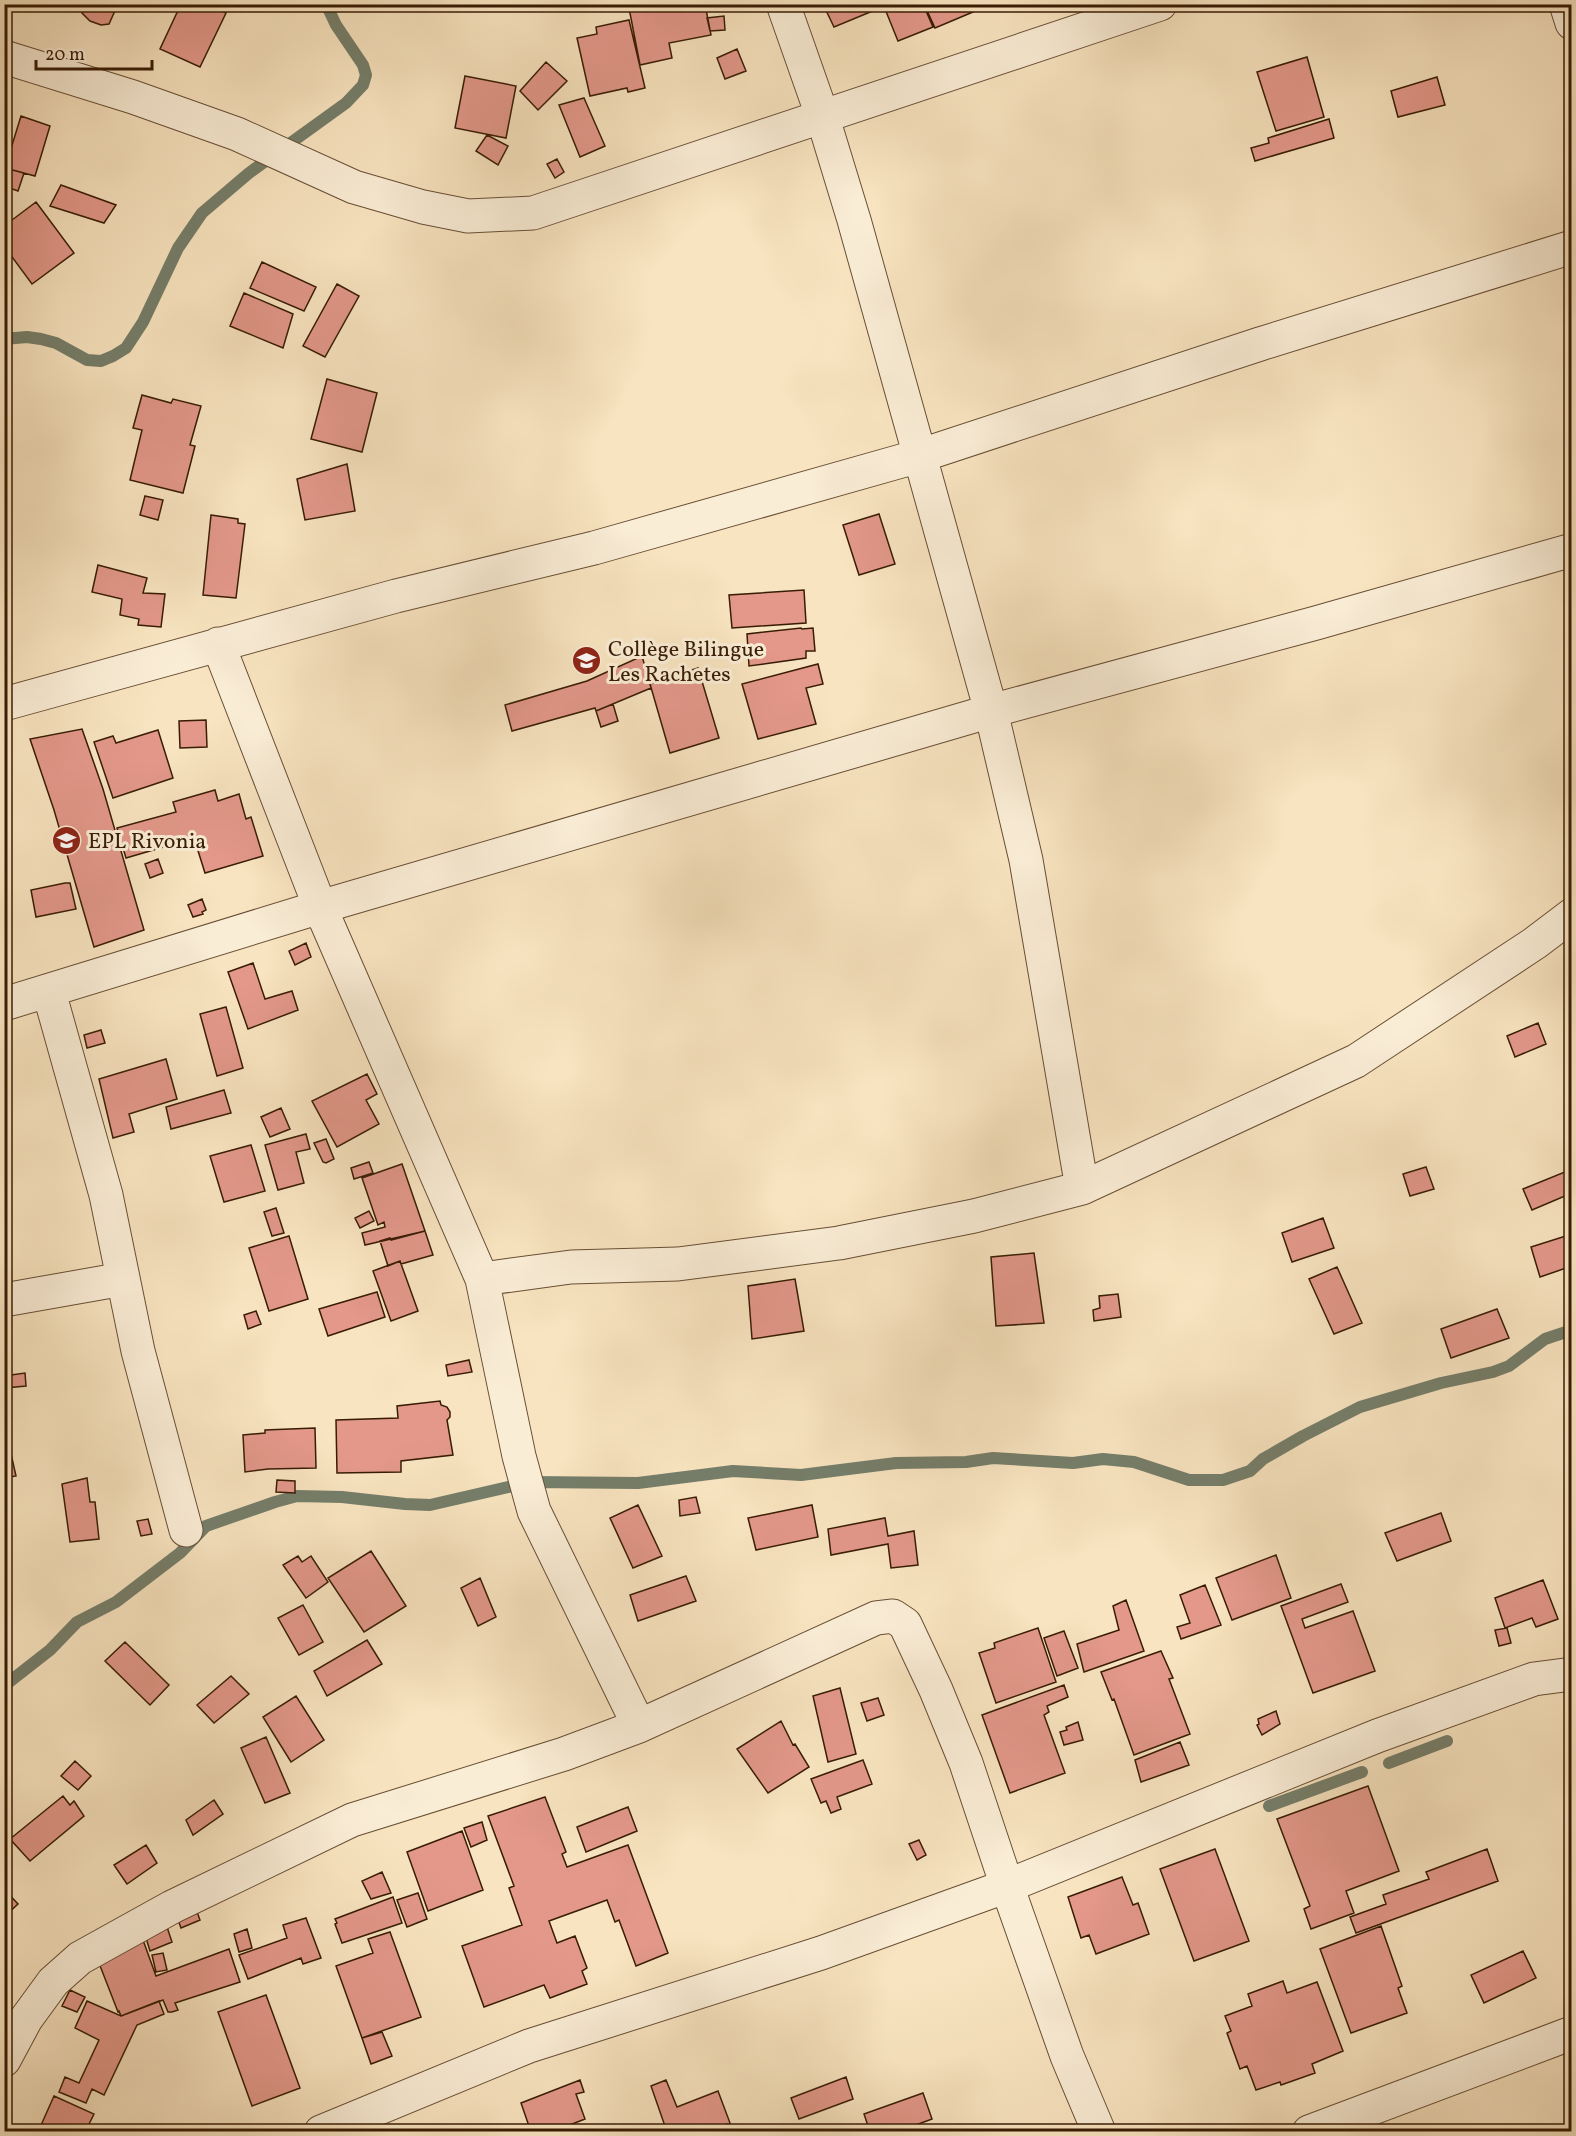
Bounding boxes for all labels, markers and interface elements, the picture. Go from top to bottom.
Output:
scale bar [36,33,152,71]
text: 20 m [45,43,85,68]
place label: Collège Bilingue Les Rachetes [608,635,764,691]
school or university icon: Collège Bilingue Les Rachetes [571,645,603,677]
school or university icon: EPL Rivonia [51,824,83,856]
place label: EPL Rivonia [88,827,206,858]

